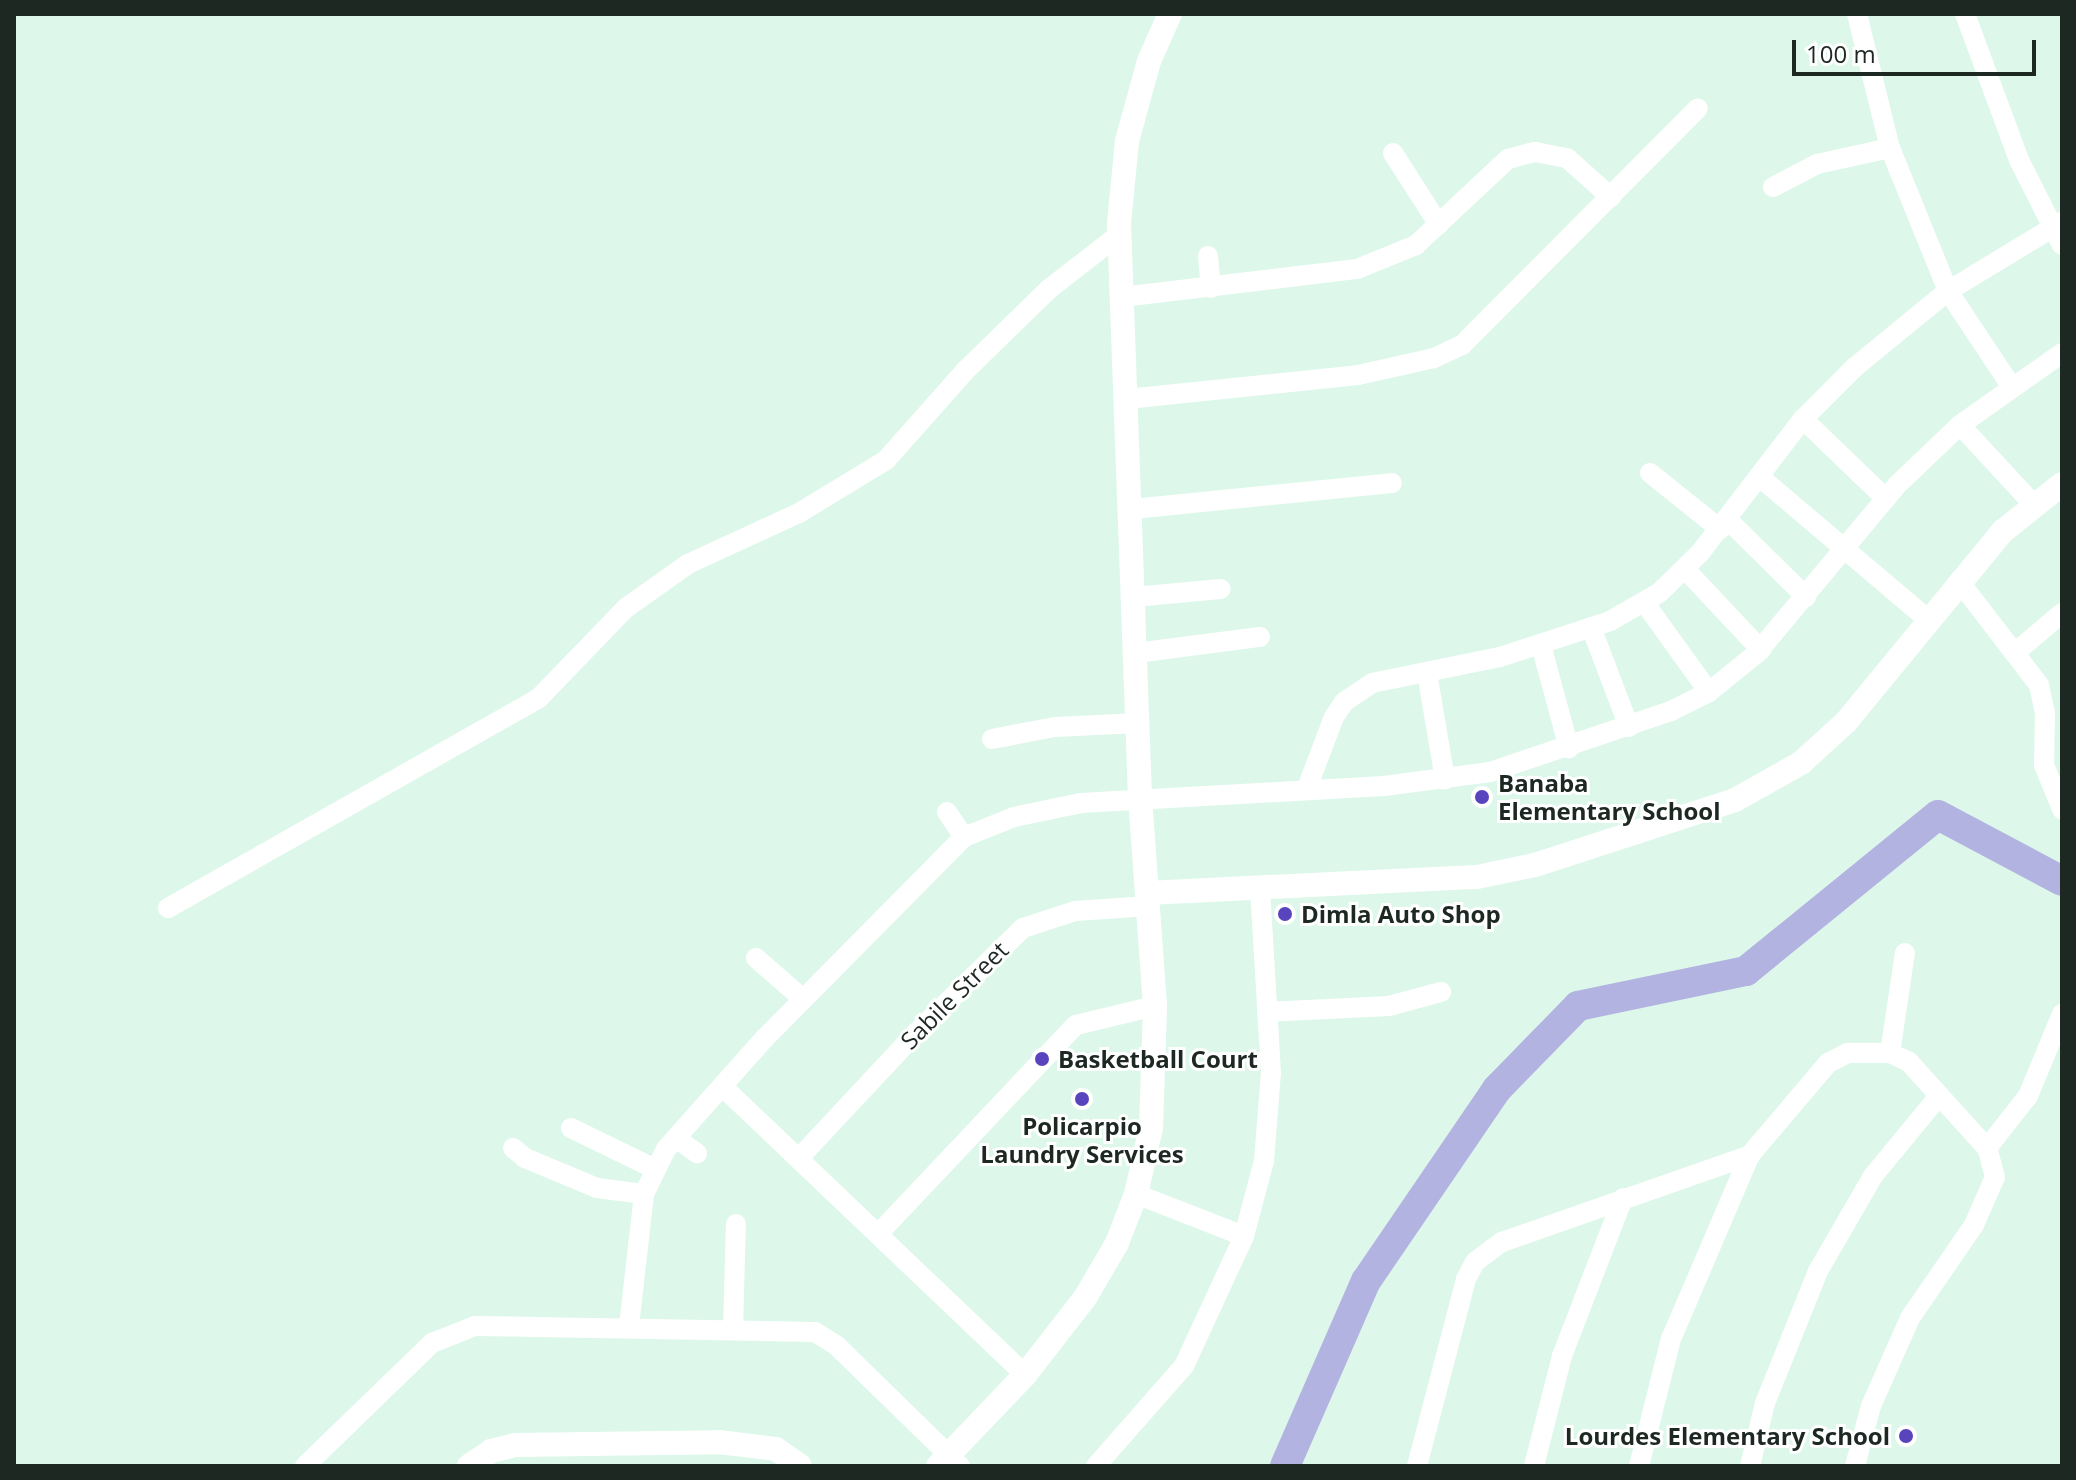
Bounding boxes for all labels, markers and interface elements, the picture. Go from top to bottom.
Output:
scale bar [1796,24,2040,74]
text: 100 m [1806,37,1876,70]
place label: Banaba Elementary School [1498,769,1721,825]
marker: Banaba Elementary School [1473,788,1491,806]
place label: Dimla Auto Shop [1301,900,1501,928]
marker: Dimla Auto Shop [1276,905,1294,923]
street label: Sabile Street [894,935,1014,1055]
place label: Basketball Court [1058,1045,1258,1073]
marker: Basketball Court [1033,1050,1051,1068]
marker: Policarpio Laundry Services [1073,1090,1091,1108]
place label: Policarpio Laundry Services [980,1112,1184,1168]
place label: Lourdes Elementary School [1565,1422,1890,1450]
marker: Lourdes Elementary School [1897,1427,1915,1445]

